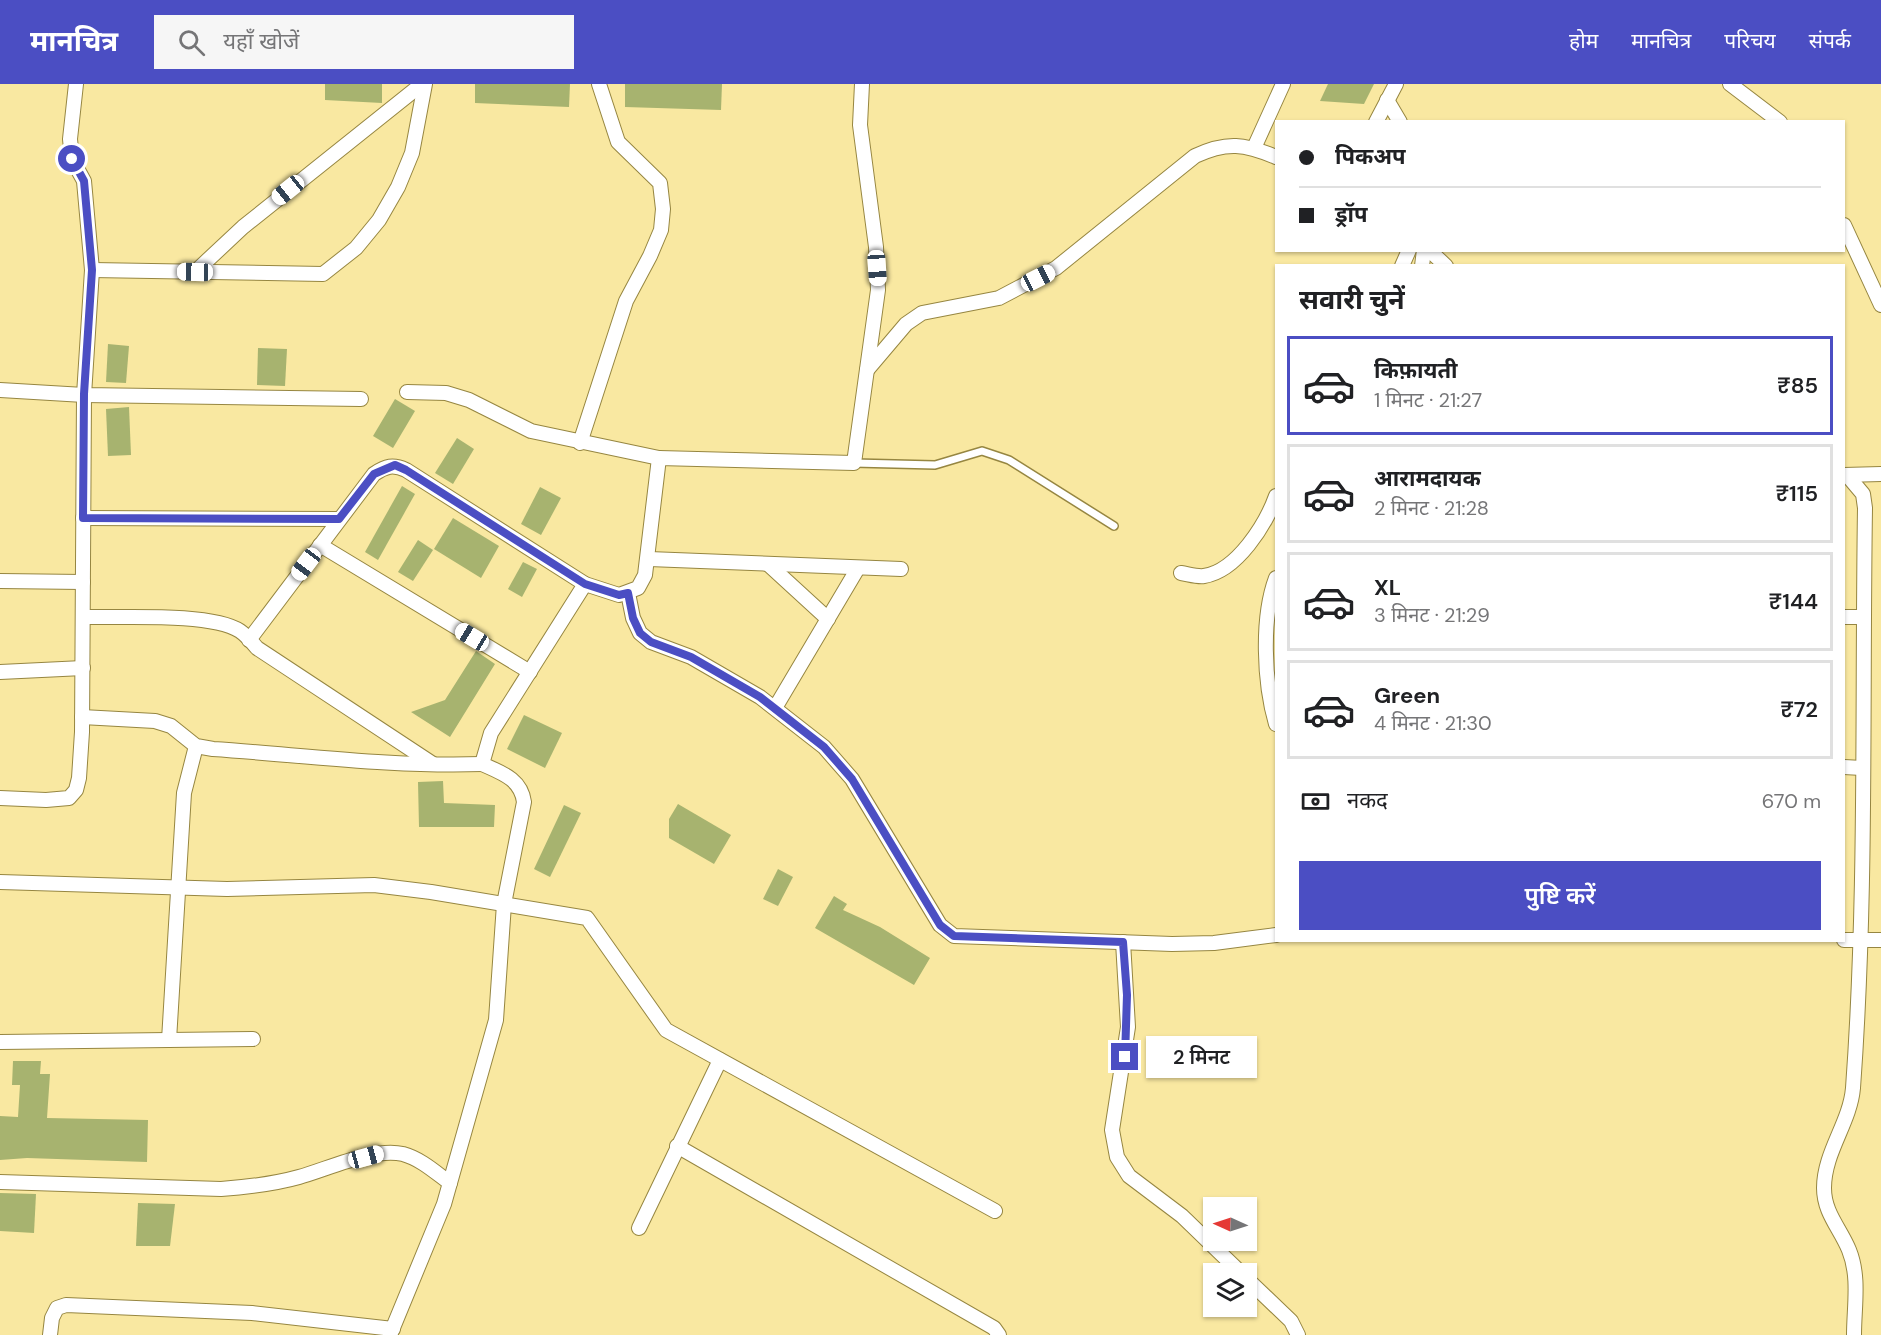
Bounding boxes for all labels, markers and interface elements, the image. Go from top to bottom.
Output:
search box [154,15,574,69]
text: मानचित्र [30,23,118,60]
icon: search [175,26,208,59]
text: यहाँ खोजें [223,27,299,56]
text: होम [1569,27,1598,55]
text: मानचित्र [1631,27,1691,55]
text: परिचय [1724,27,1776,55]
text: संपर्क [1809,27,1851,55]
text: पिकअप [1335,142,1406,171]
route start [58,145,85,172]
car [268,172,308,208]
text: ड्रॉप [1335,200,1368,229]
car [867,249,887,287]
car [1018,262,1058,294]
car [177,263,213,281]
text: सवारी चुनें [1299,282,1405,317]
text: किफ़ायती [1374,356,1458,385]
icon: car [1302,359,1356,413]
text: ₹85 [1777,371,1818,400]
text: 1 मिनट · 21:27 [1374,387,1482,413]
text: आरामदायक [1374,464,1481,493]
icon: car [1302,467,1356,521]
text: ₹115 [1775,479,1818,508]
text: 2 मिनट · 21:28 [1374,495,1489,521]
car [288,544,324,584]
text: XL [1374,573,1401,602]
icon: car [1302,575,1356,629]
text: ₹144 [1769,587,1818,616]
text: 3 मिनट · 21:29 [1374,602,1490,628]
car [452,620,492,654]
text: Green [1374,681,1440,710]
icon: car [1302,683,1356,737]
text: ₹72 [1780,695,1818,724]
text: 4 मिनट · 21:30 [1374,710,1492,736]
icon: cash [1299,785,1332,818]
text: नकद [1347,786,1388,815]
text: 670 m [1762,788,1821,814]
button: पुष्टि करें [1299,861,1821,930]
callout: 2 मिनट [1146,1036,1257,1078]
route end [1111,1043,1138,1070]
text: 2 मिनट [1173,1044,1230,1070]
car [346,1144,386,1170]
north arrow [1203,1197,1257,1251]
map controls [1203,1197,1257,1317]
button: layers [1203,1263,1257,1317]

